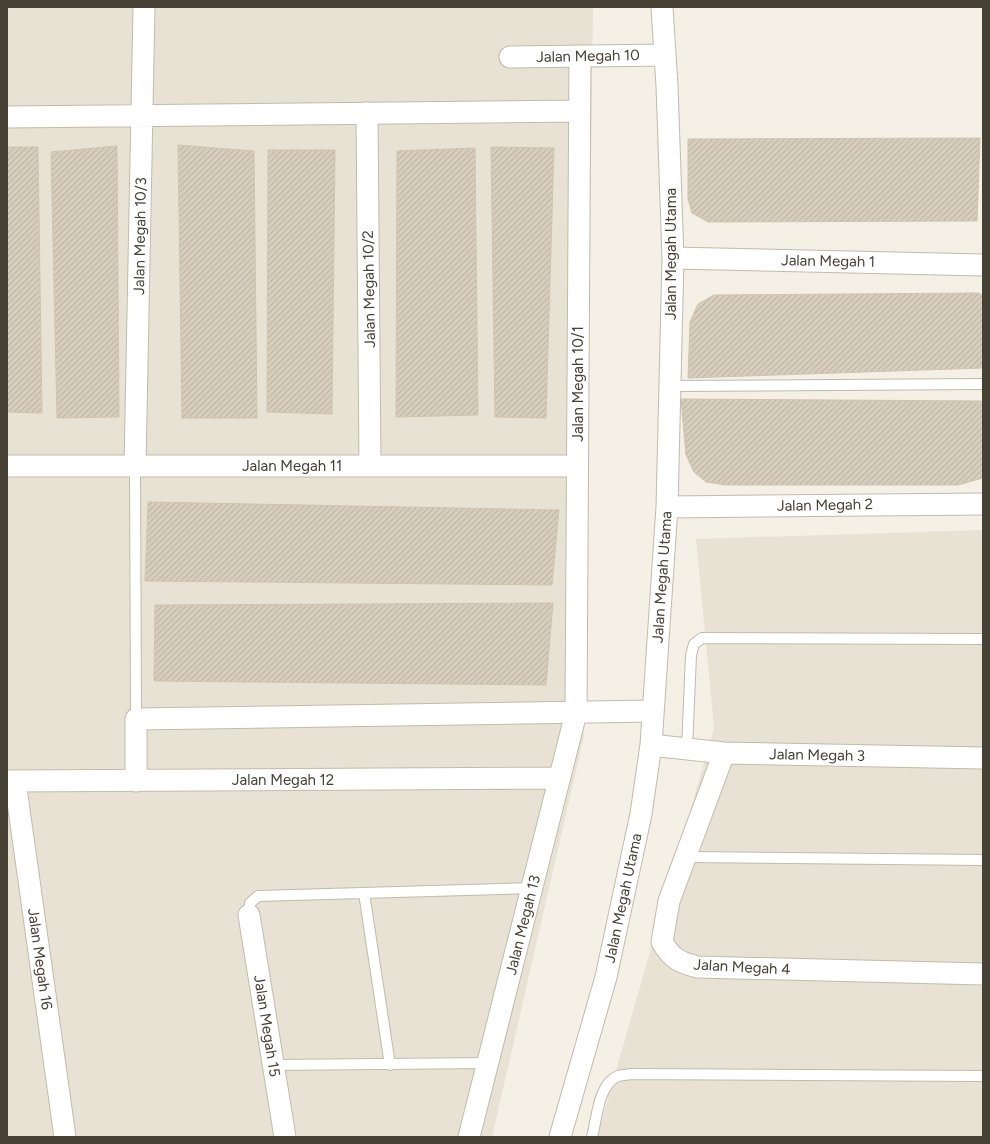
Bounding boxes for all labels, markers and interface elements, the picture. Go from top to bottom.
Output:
street label: Jalan Megah 10 [536,46,640,66]
street label: Jalan Megah 10/3 [130,177,150,295]
street label: Jalan Megah Utama [662,188,680,320]
street label: Jalan Megah 10/2 [359,230,379,348]
street label: Jalan Megah 1 [781,251,875,271]
street label: Jalan Megah 10/1 [569,326,587,442]
street label: Jalan Megah 11 [242,457,342,475]
street label: Jalan Megah 2 [777,495,873,515]
street label: Jalan Megah Utama [648,510,676,644]
street label: Jalan Megah 3 [769,745,865,765]
street label: Jalan Megah 12 [232,771,334,789]
street label: Jalan Megah Utama [600,832,646,964]
street label: Jalan Megah 13 [502,873,544,977]
street label: Jalan Megah 16 [24,907,56,1012]
street label: Jalan Megah 4 [693,955,791,979]
street label: Jalan Megah 15 [250,974,284,1078]

